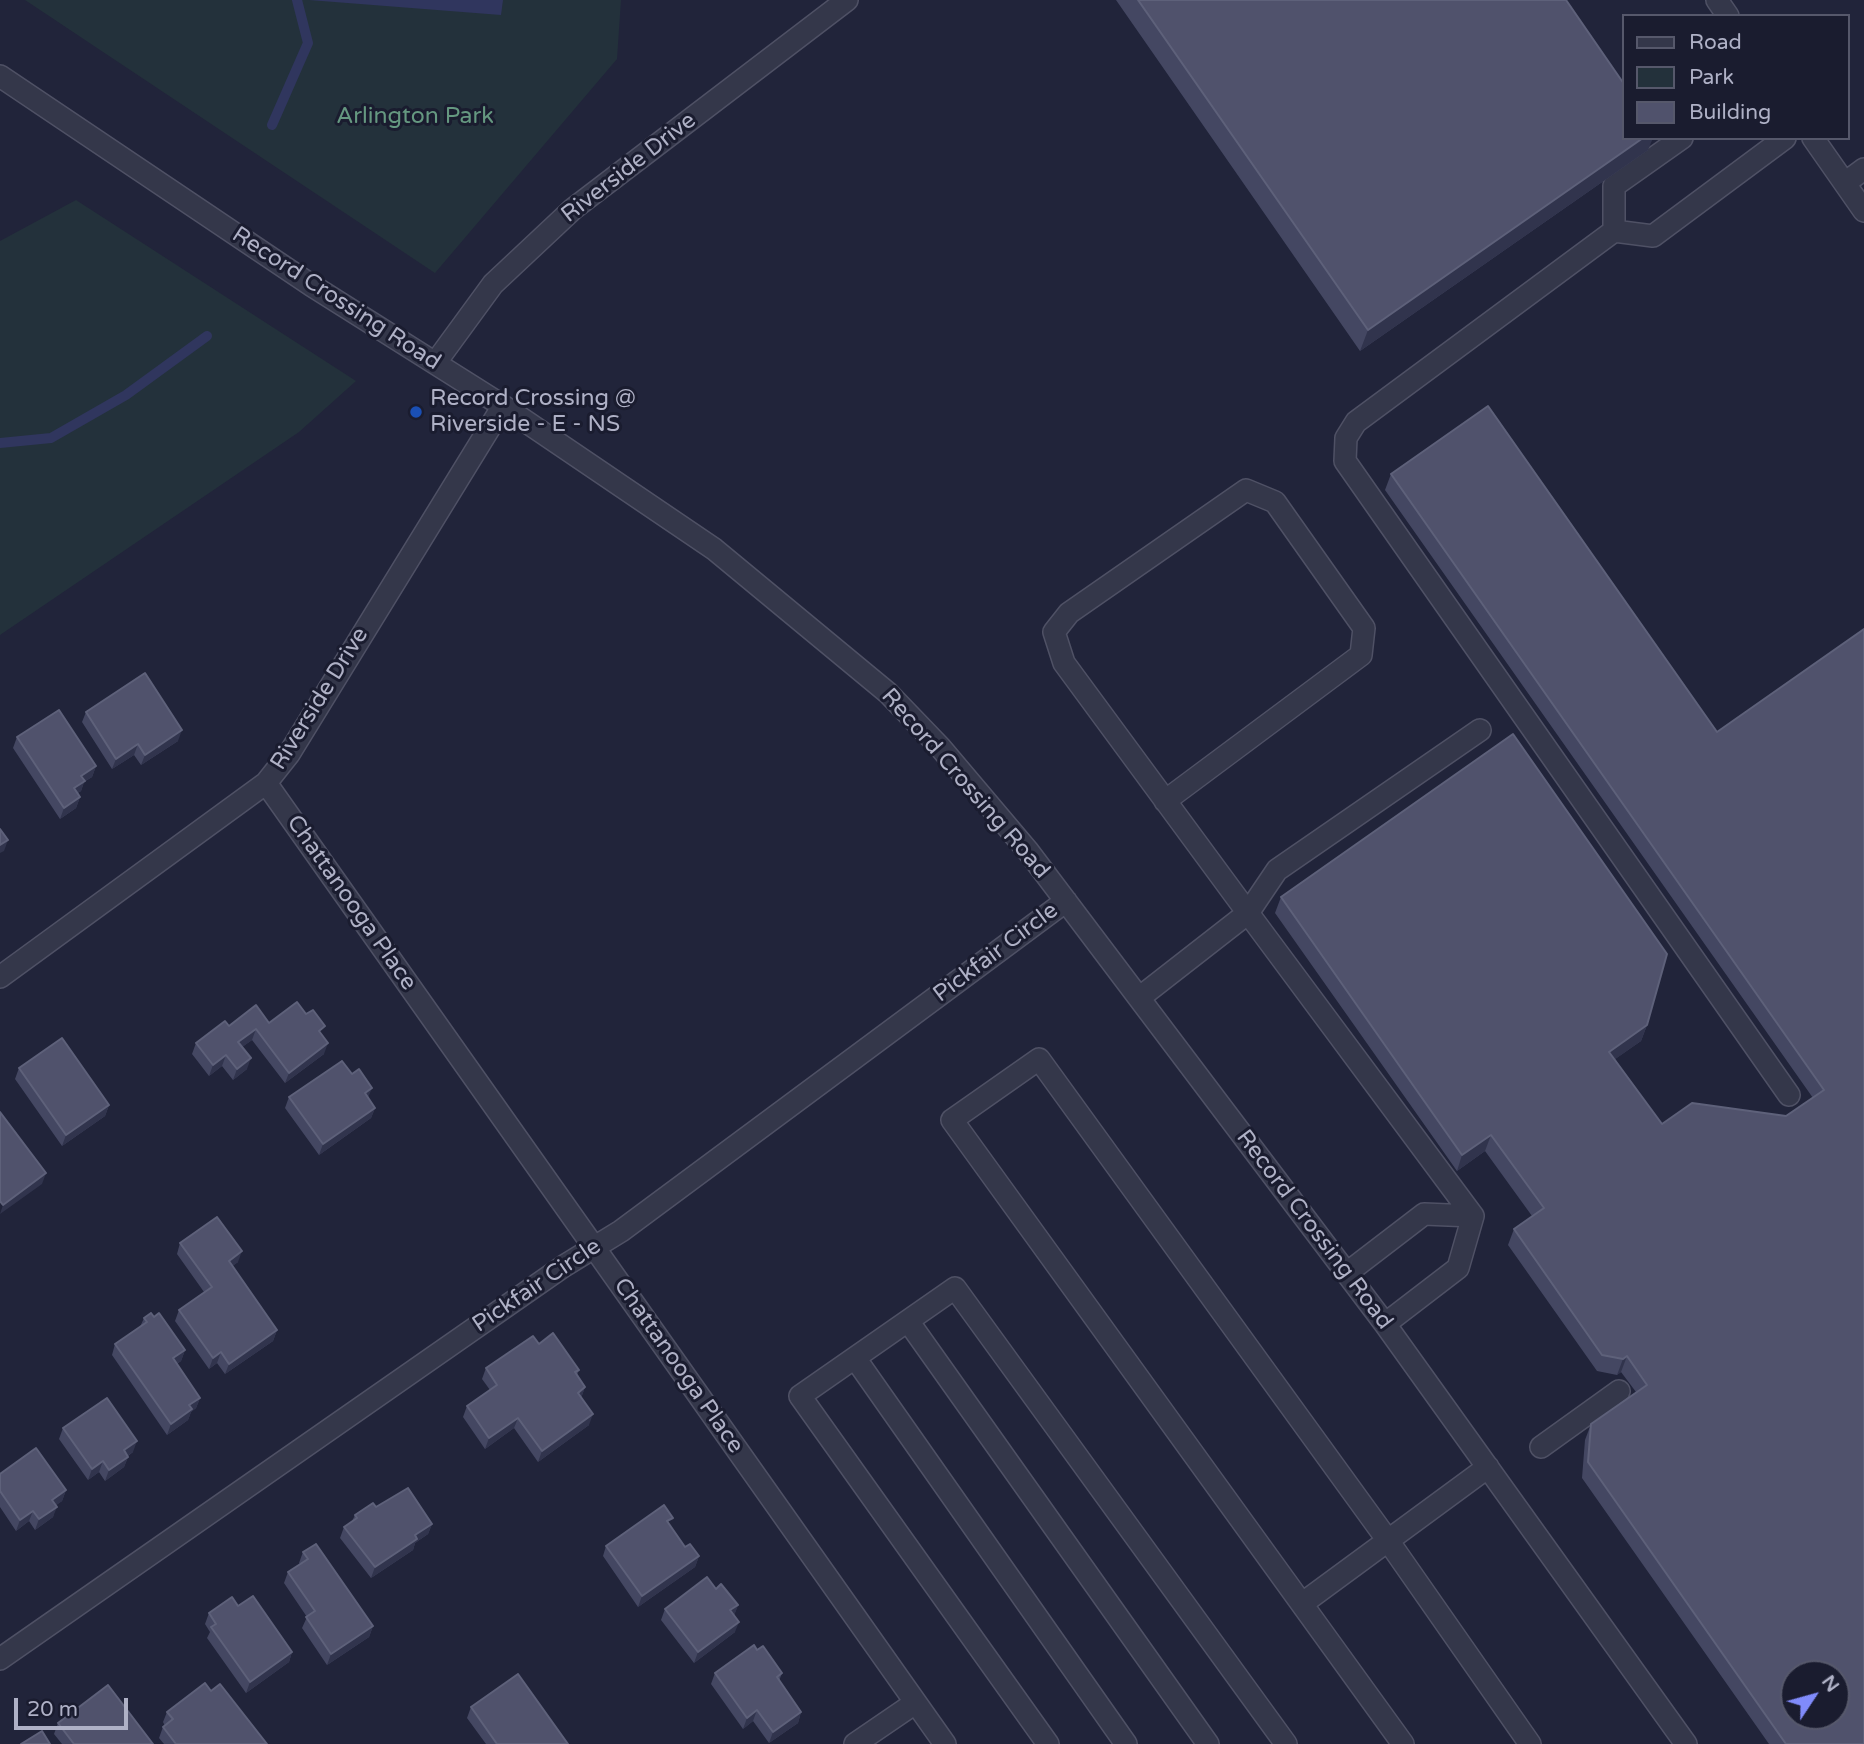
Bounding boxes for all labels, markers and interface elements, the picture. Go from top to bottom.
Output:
legend [1622,14,1850,140]
text: Road [1689,30,1742,55]
text: Park [1689,65,1734,90]
text: Building [1689,100,1771,125]
park label: Arlington Park [336,103,494,131]
street label: Riverside Drive [556,107,702,229]
street label: Record Crossing Road [227,221,445,377]
place label: Record Crossing @ Riverside - E - NS [430,385,636,439]
marker: Record Crossing @ Riverside - E - NS [408,404,424,420]
street label: Riverside Drive [265,623,375,775]
street label: Record Crossing Road [875,683,1055,885]
street label: Chattanooga Place [280,810,422,996]
street label: Pickfair Circle [928,897,1064,1009]
street label: Record Crossing Road [1230,1125,1398,1335]
street label: Pickfair Circle [468,1233,606,1339]
street label: Chattanooga Place [607,1273,749,1459]
north arrow [1780,1660,1850,1730]
text: N [1817,1671,1844,1696]
scale bar [18,1684,131,1728]
text: 20 m [27,1697,78,1722]

